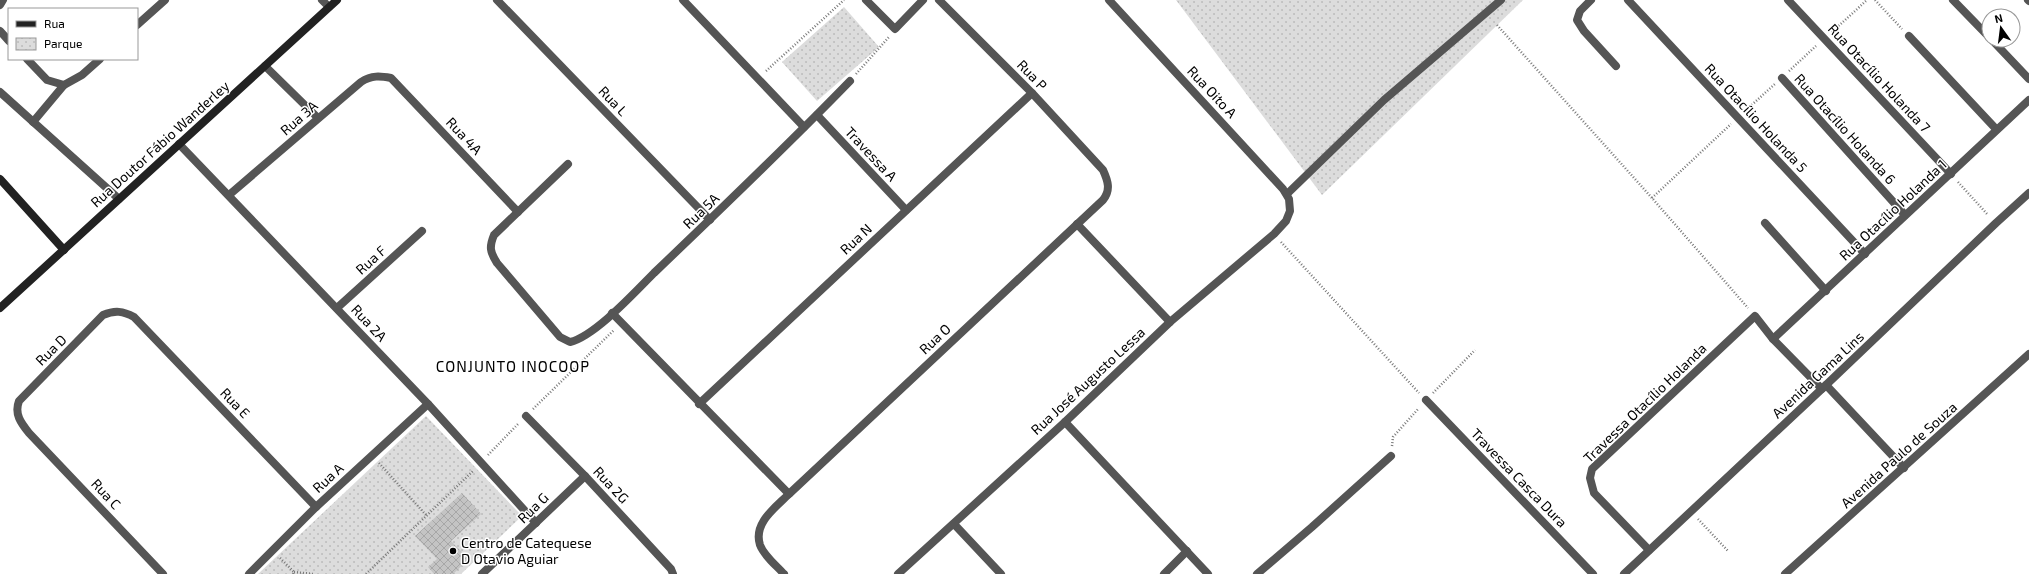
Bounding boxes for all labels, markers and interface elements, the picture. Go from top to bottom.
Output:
legend [8,8,138,60]
north arrow [1981,8,2021,48]
text: N [1993,11,2004,25]
text: Rua [44,16,65,30]
street label: Rua Otacílio Holanda 7 [1825,20,1934,135]
text: Parque [44,36,82,50]
street label: Rua P [1014,56,1051,93]
street label: Rua Otacílio Holanda 5 [1702,60,1811,176]
street label: Rua Oito A [1184,62,1241,121]
street label: Rua Otacílio Holanda 6 [1791,70,1900,187]
street label: Rua Doutor Fábio Wanderley [87,76,233,210]
street label: Rua L [595,82,632,119]
street label: Rua 3A [277,97,321,138]
street label: Rua 4A [443,113,486,158]
street label: Travessa A [842,123,901,185]
street label: Rua Otacílio Holanda 1 [1835,155,1950,264]
street label: Rua 5A [679,189,722,232]
street label: Rua N [836,220,875,258]
street label: Rua F [352,241,390,278]
street label: Rua 2A [348,301,391,345]
street label: Rua O [915,320,954,357]
street label: Rua José Augusto Lessa [1027,323,1148,438]
street label: Avenida Gama Lins [1768,328,1867,421]
street label: Rua D [32,331,70,369]
street label: Travessa Otacílio Holanda [1580,339,1710,466]
district label: CONJUNTO INOCOOP [436,357,590,375]
street label: Rua E [217,384,254,421]
street label: Avenida Paulo de Souza [1837,398,1960,511]
street label: Travessa Casca Dura [1468,425,1571,531]
street label: Rua A [309,459,347,496]
street label: Rua 2G [590,463,633,507]
street label: Rua C [88,475,125,512]
street label: Rua G [514,489,552,526]
place label: Centro de Catequese D Otavio Aguiar [461,534,592,567]
marker: Centro de Catequese D Otavio Aguiar [448,546,458,556]

